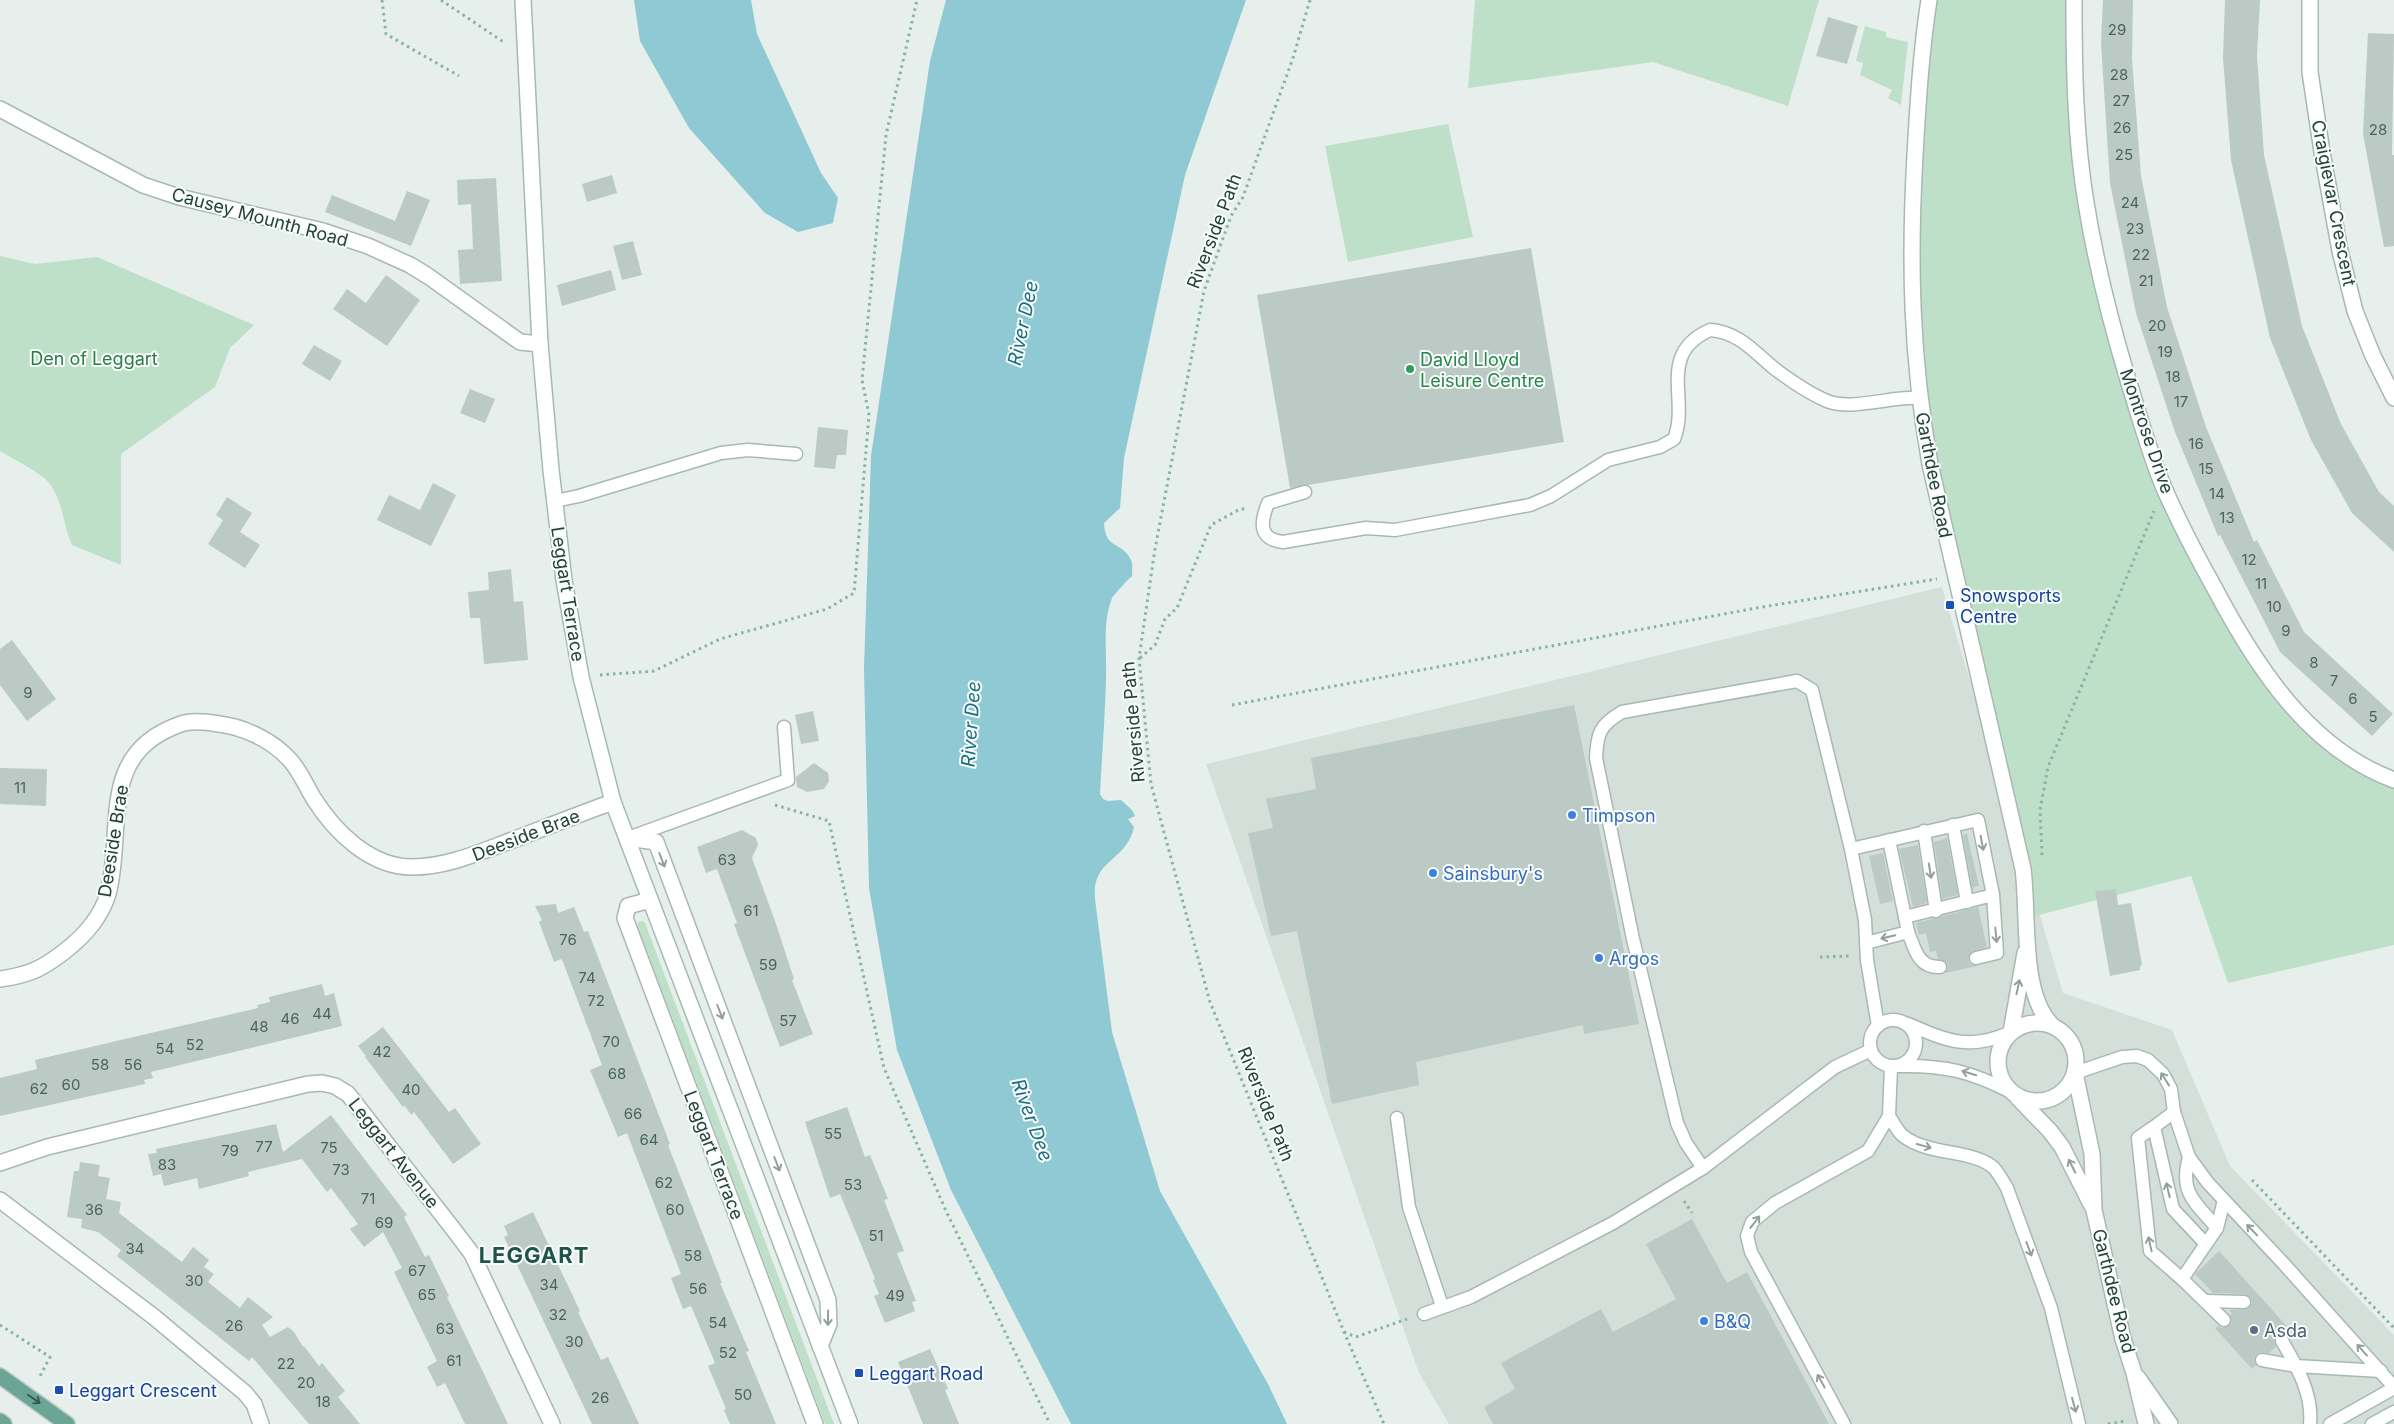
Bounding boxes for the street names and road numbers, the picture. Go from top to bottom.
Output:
street label: Craigievar Crescent [2308,118,2360,288]
street label: Riverside Path [1182,170,1246,292]
street label: Causey Mounth Road [169,183,351,251]
street label: Montrose Drive [2116,366,2178,496]
street label: Garthdee Road [1912,410,1956,540]
street label: Leggart Terrace [547,525,589,663]
street label: Riverside Path [1117,661,1149,783]
street label: Deeside Brae [94,783,132,899]
street label: Deeside Brae [469,805,583,865]
street label: Riverside Path [1233,1044,1299,1164]
street label: Leggart Terrace [680,1088,748,1222]
street label: Leggart Avenue [344,1094,444,1212]
street label: Garthdee Road [2088,1227,2140,1355]

